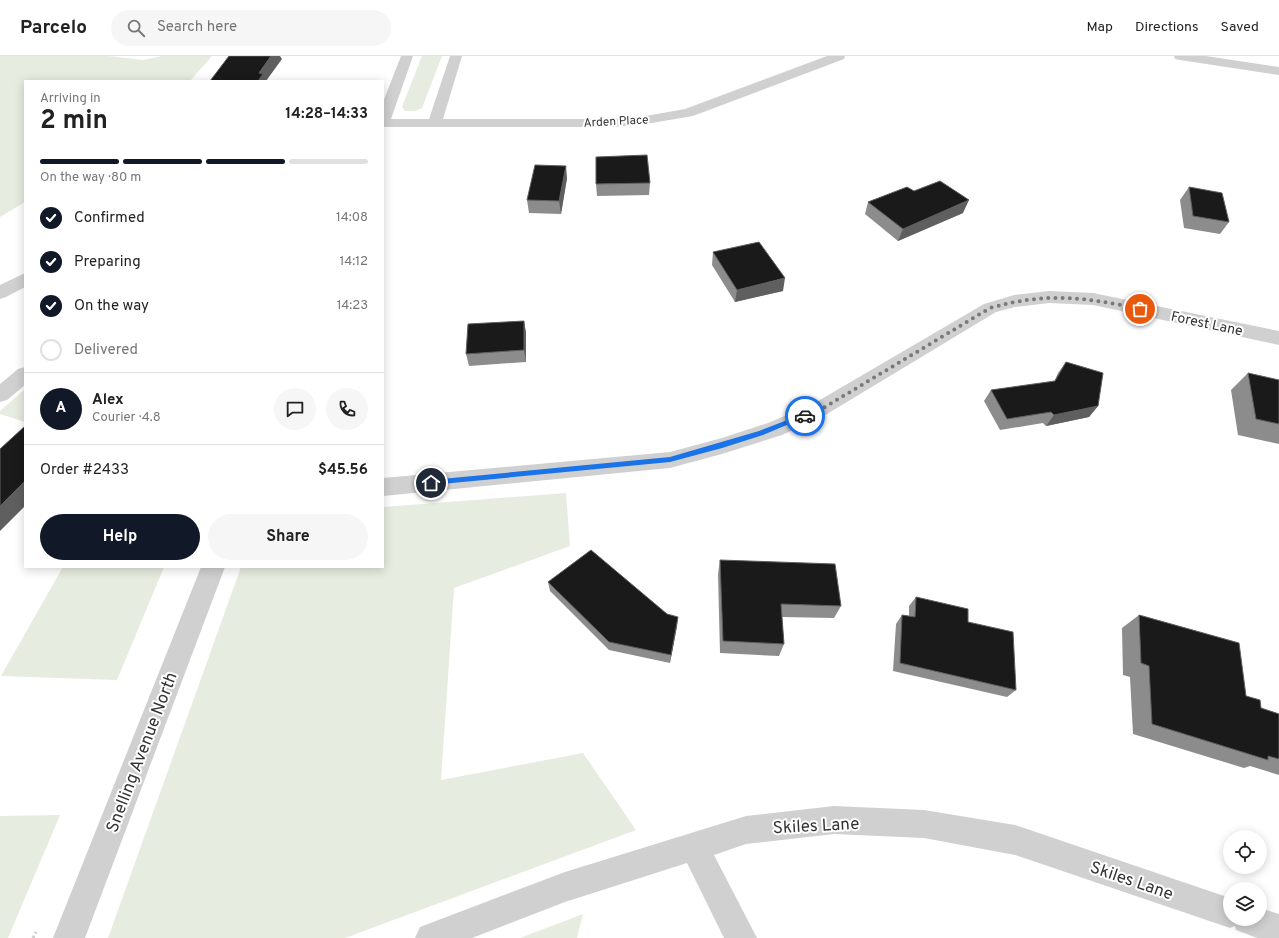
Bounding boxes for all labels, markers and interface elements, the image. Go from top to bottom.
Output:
search box [111,10,391,46]
text: Parcelo [20,16,87,40]
icon: search [125,17,147,39]
text: Search here [157,18,237,37]
text: Map [1087,19,1113,36]
text: Directions [1135,19,1199,36]
text: Saved [1221,19,1259,36]
text: Arriving in [40,91,101,107]
text: 2 min [40,105,108,138]
text: 14:28–14:33 [285,105,368,124]
street label: Arden Place [583,112,649,132]
text: On the way · 80 m [40,170,141,186]
icon: check [40,207,62,229]
text: Confirmed [74,209,145,228]
text: 14:08 [336,210,368,226]
icon: check [40,251,62,273]
text: Preparing [74,253,141,272]
text: 14:12 [340,254,368,270]
pin [1123,292,1157,326]
icon: check [40,295,62,317]
text: On the way [74,297,149,316]
text: 14:23 [337,298,368,314]
icon: bag [1129,298,1151,320]
street label: Forest Lane [1169,309,1244,340]
text: Delivered [74,341,138,360]
button: chat [274,388,316,430]
button: phone [326,388,368,430]
text: Alex [92,391,124,410]
courier [785,396,825,436]
text: A [56,399,66,418]
icon: car [794,405,816,427]
text: Courier · 4.8 [92,410,161,426]
text: Order #2433 [40,461,129,480]
text: $45.56 [318,461,368,480]
pin [414,466,448,500]
icon: home [420,472,442,494]
button: Help [40,514,200,560]
button: Share [208,514,368,560]
street label: Snelling Avenue North [102,669,184,836]
street label: Skiles Lane [772,814,860,840]
map controls [1223,830,1267,926]
button: locate [1223,830,1267,874]
street label: Skiles Lane [1087,857,1176,906]
button: layers [1223,882,1267,926]

